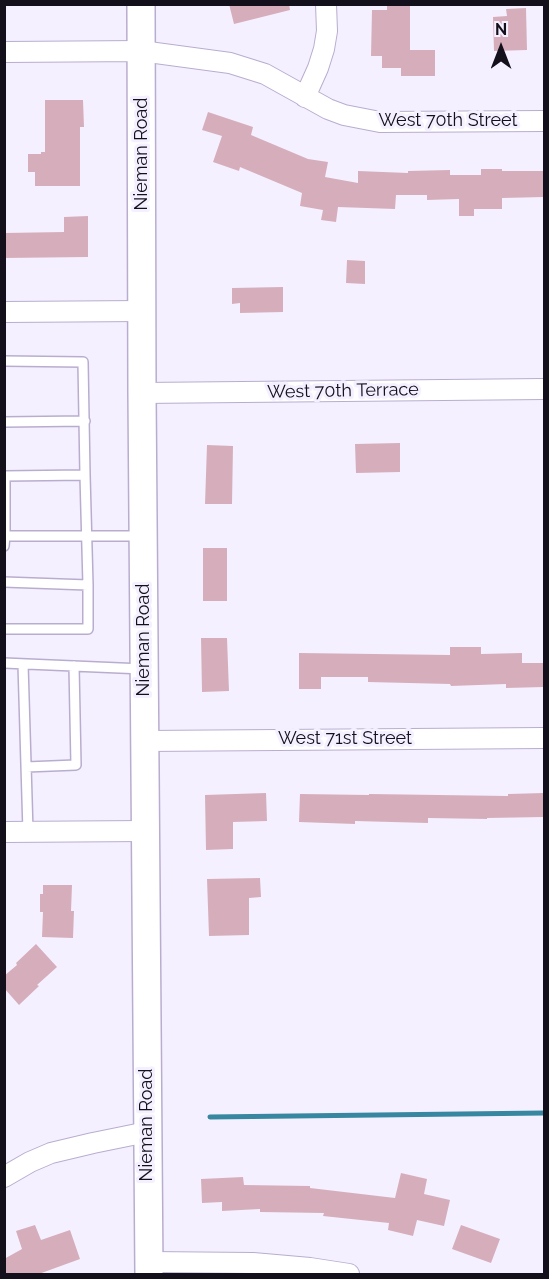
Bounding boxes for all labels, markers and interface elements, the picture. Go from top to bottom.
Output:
north arrow [471,18,531,78]
text: N [495,20,507,39]
street label: Nieman Road [131,98,153,210]
street label: West 70th Street [378,110,518,132]
street label: West 70th Terrace [267,379,419,403]
street label: Nieman Road [133,584,155,696]
street label: West 71st Street [278,728,412,750]
street label: Nieman Road [136,1069,158,1181]

